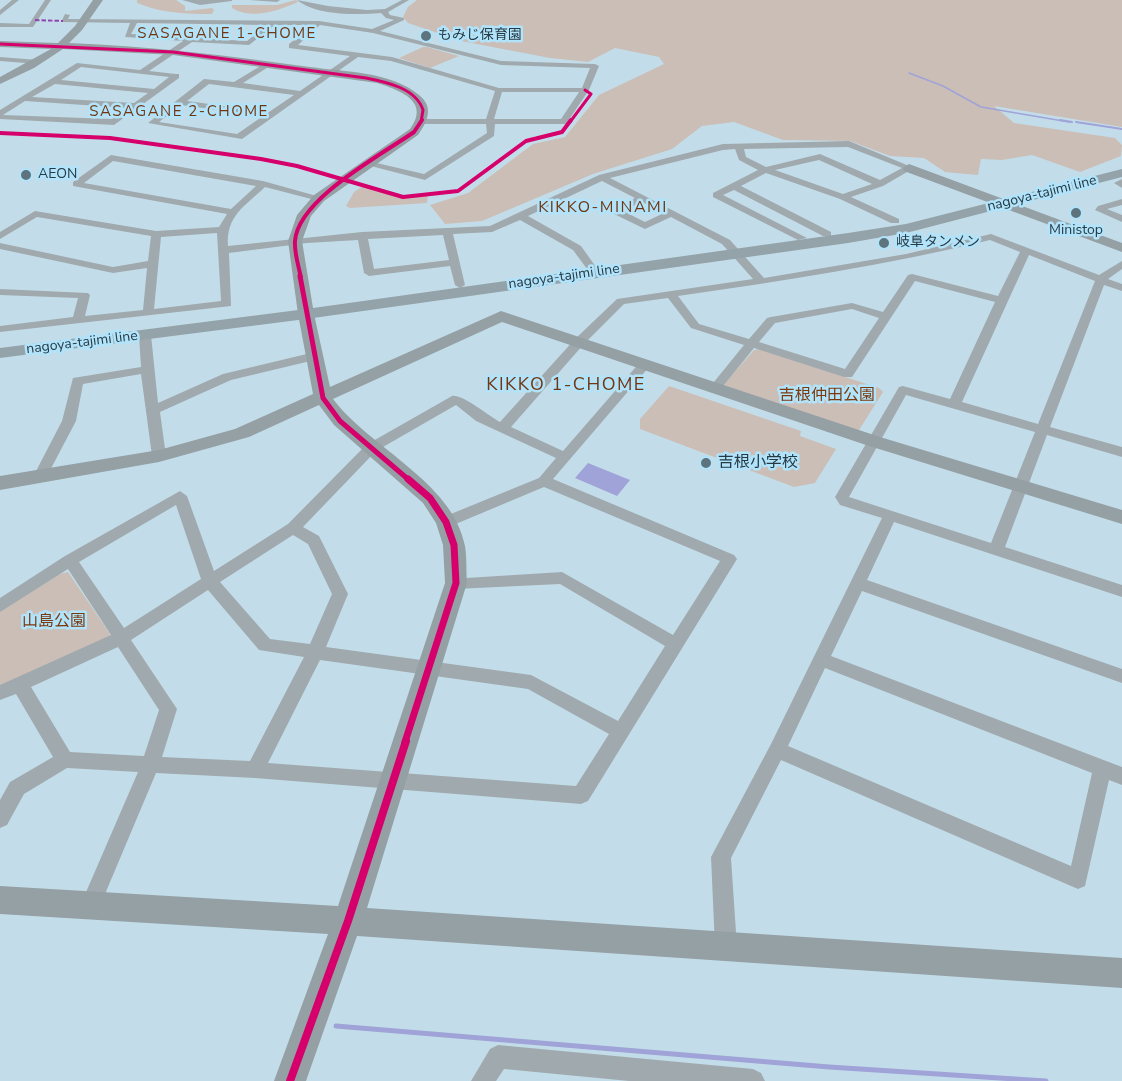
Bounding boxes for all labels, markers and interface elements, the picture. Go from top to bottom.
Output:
district label: SASAGANE 1-CHOME [137,25,317,43]
place label: もみじ保育園 [438,28,522,44]
marker: もみじ保育園 [419,29,433,43]
district label: SASAGANE 2-CHOME [89,103,269,121]
place label: AEON [38,167,77,183]
marker: AEON [19,168,33,182]
street label: nagoya-tajimi line [986,172,1098,216]
district label: KIKKO-MINAMI [538,198,668,218]
marker: Ministop [1069,206,1083,220]
place label: Ministop [1049,223,1103,239]
place label: 岐阜タンメン [896,235,980,251]
marker: 岐阜タンメン [877,236,891,250]
street label: nagoya-tajimi line [507,261,621,293]
street label: nagoya-tajimi line [25,328,139,358]
district label: KIKKO 1-CHOME [486,375,646,397]
park label: 吉根仲田公園 [779,386,875,406]
place label: 吉根小学校 [718,453,798,473]
marker: 吉根小学校 [699,456,713,470]
park label: 山島公園 [22,612,86,632]

